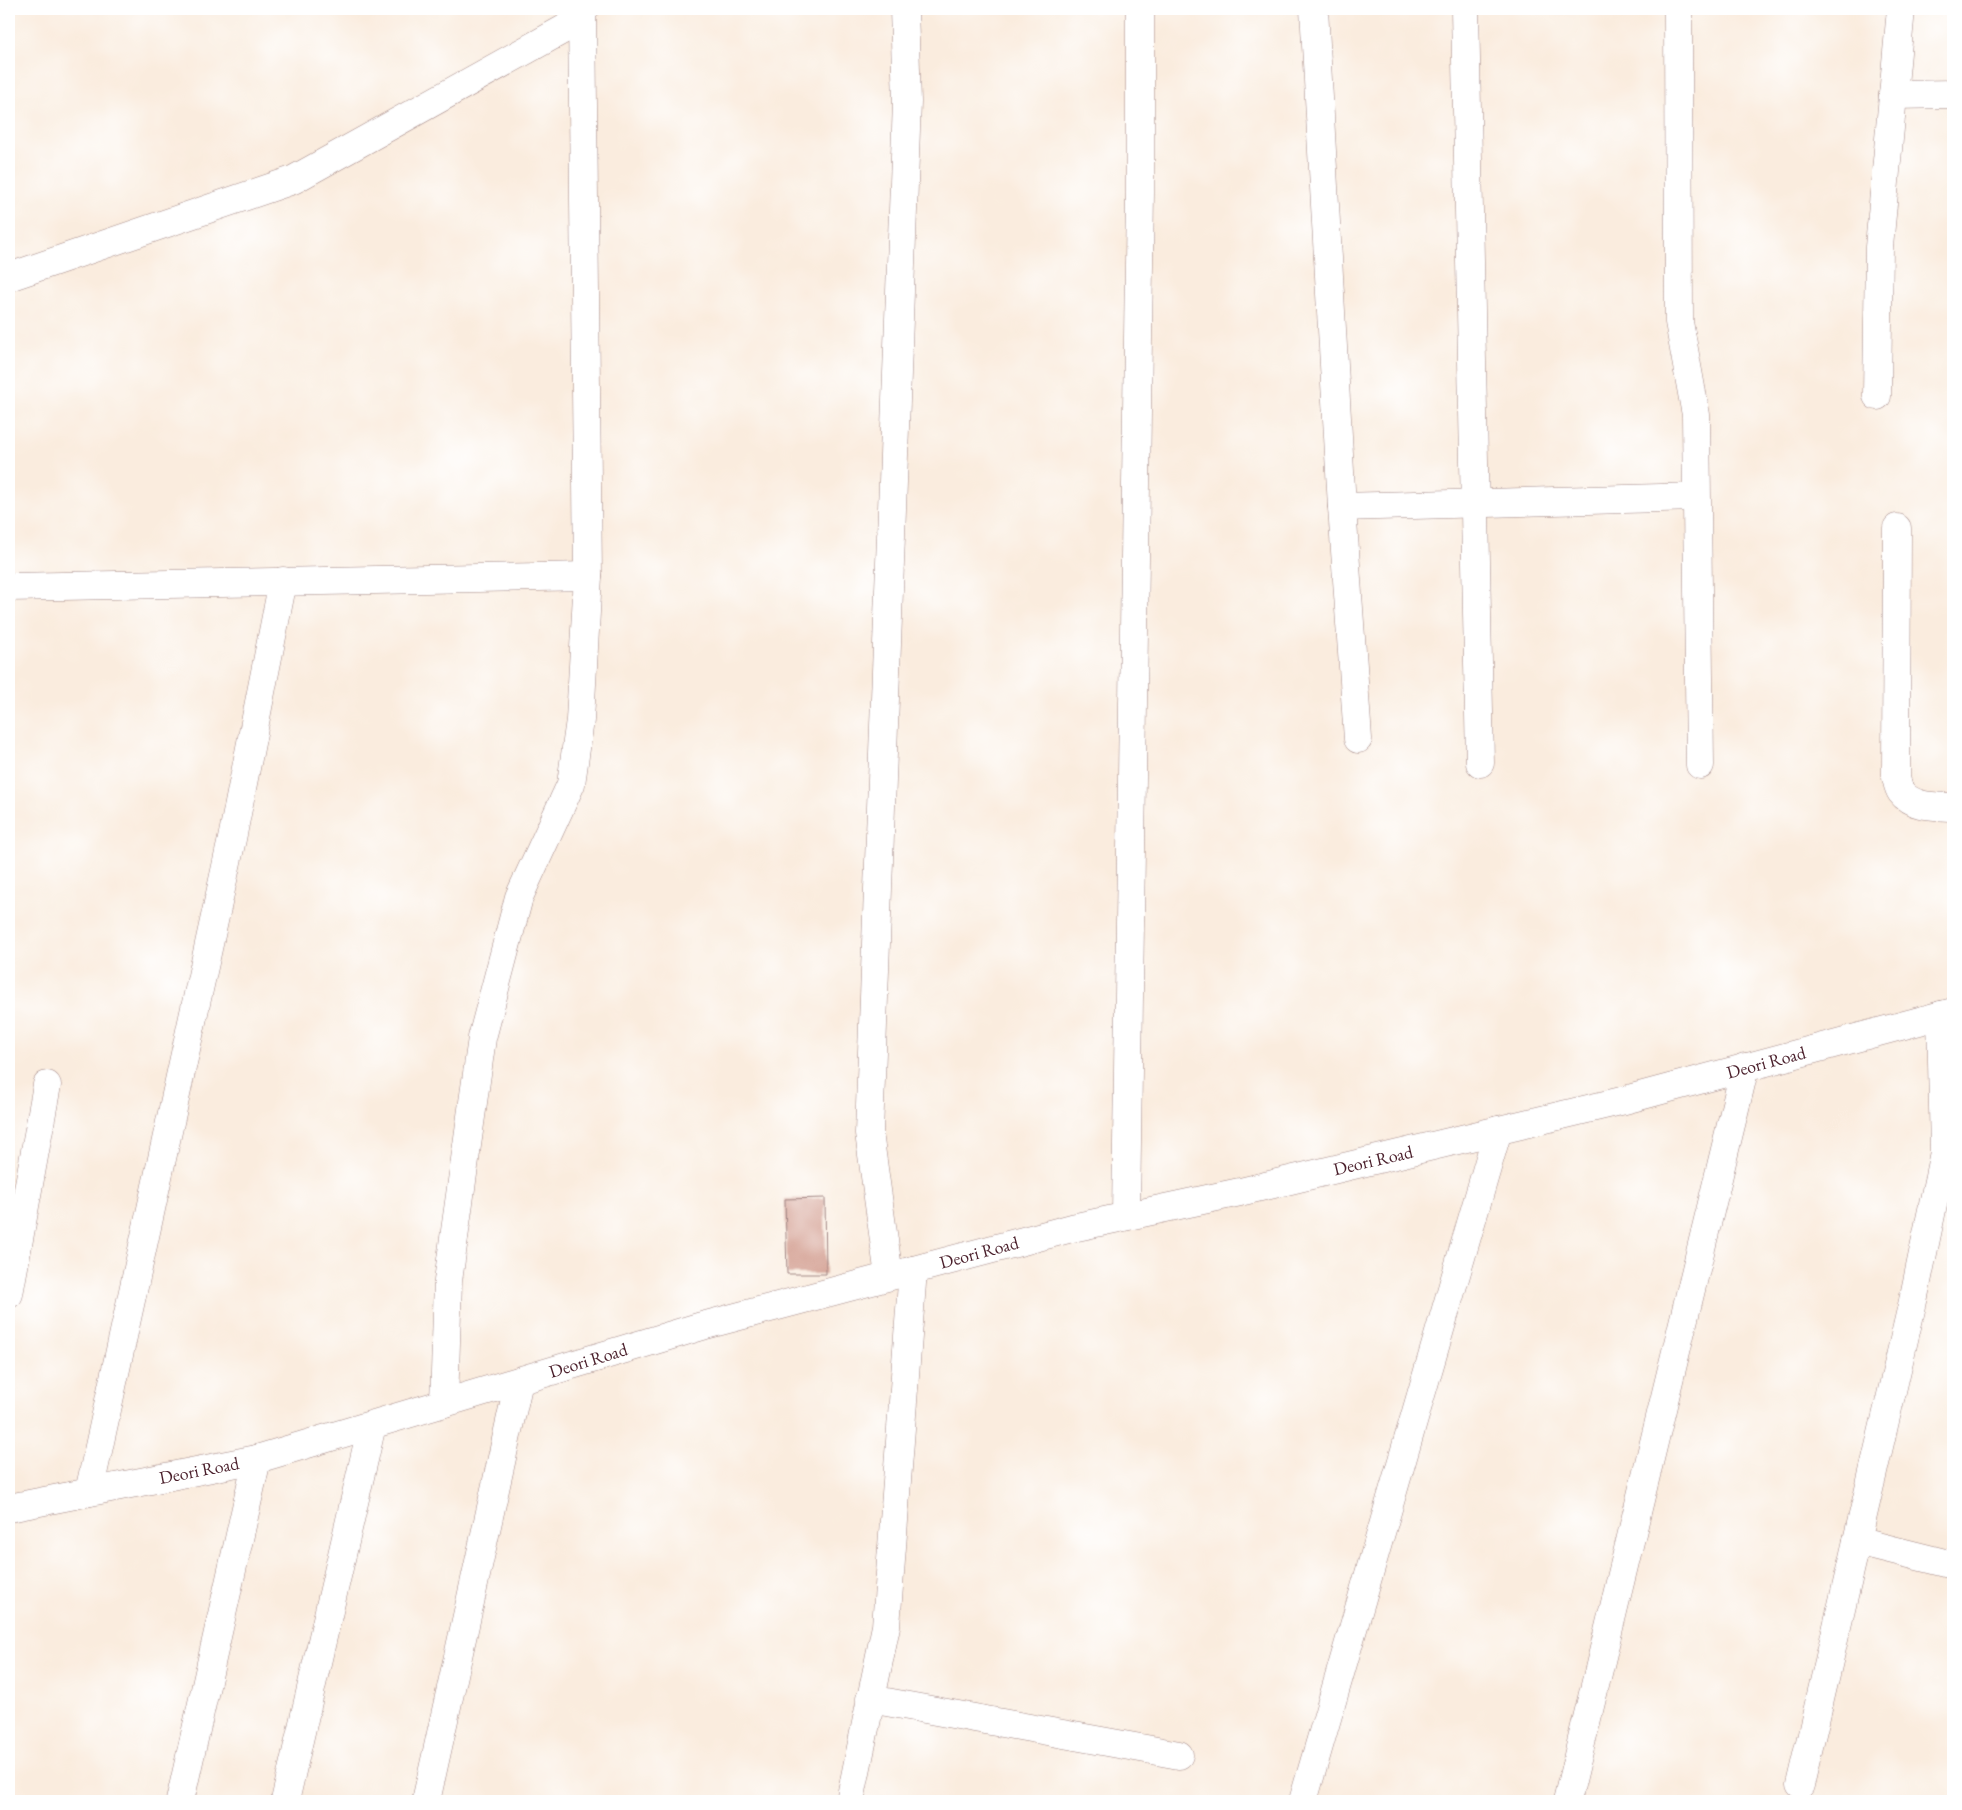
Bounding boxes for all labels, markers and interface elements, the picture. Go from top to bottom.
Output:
street label: Deori Road [1724,1040,1809,1084]
street label: Deori Road [1331,1139,1416,1180]
street label: Deori Road [937,1230,1022,1274]
street label: Deori Road [546,1337,631,1383]
street label: Deori Road [157,1451,242,1489]

